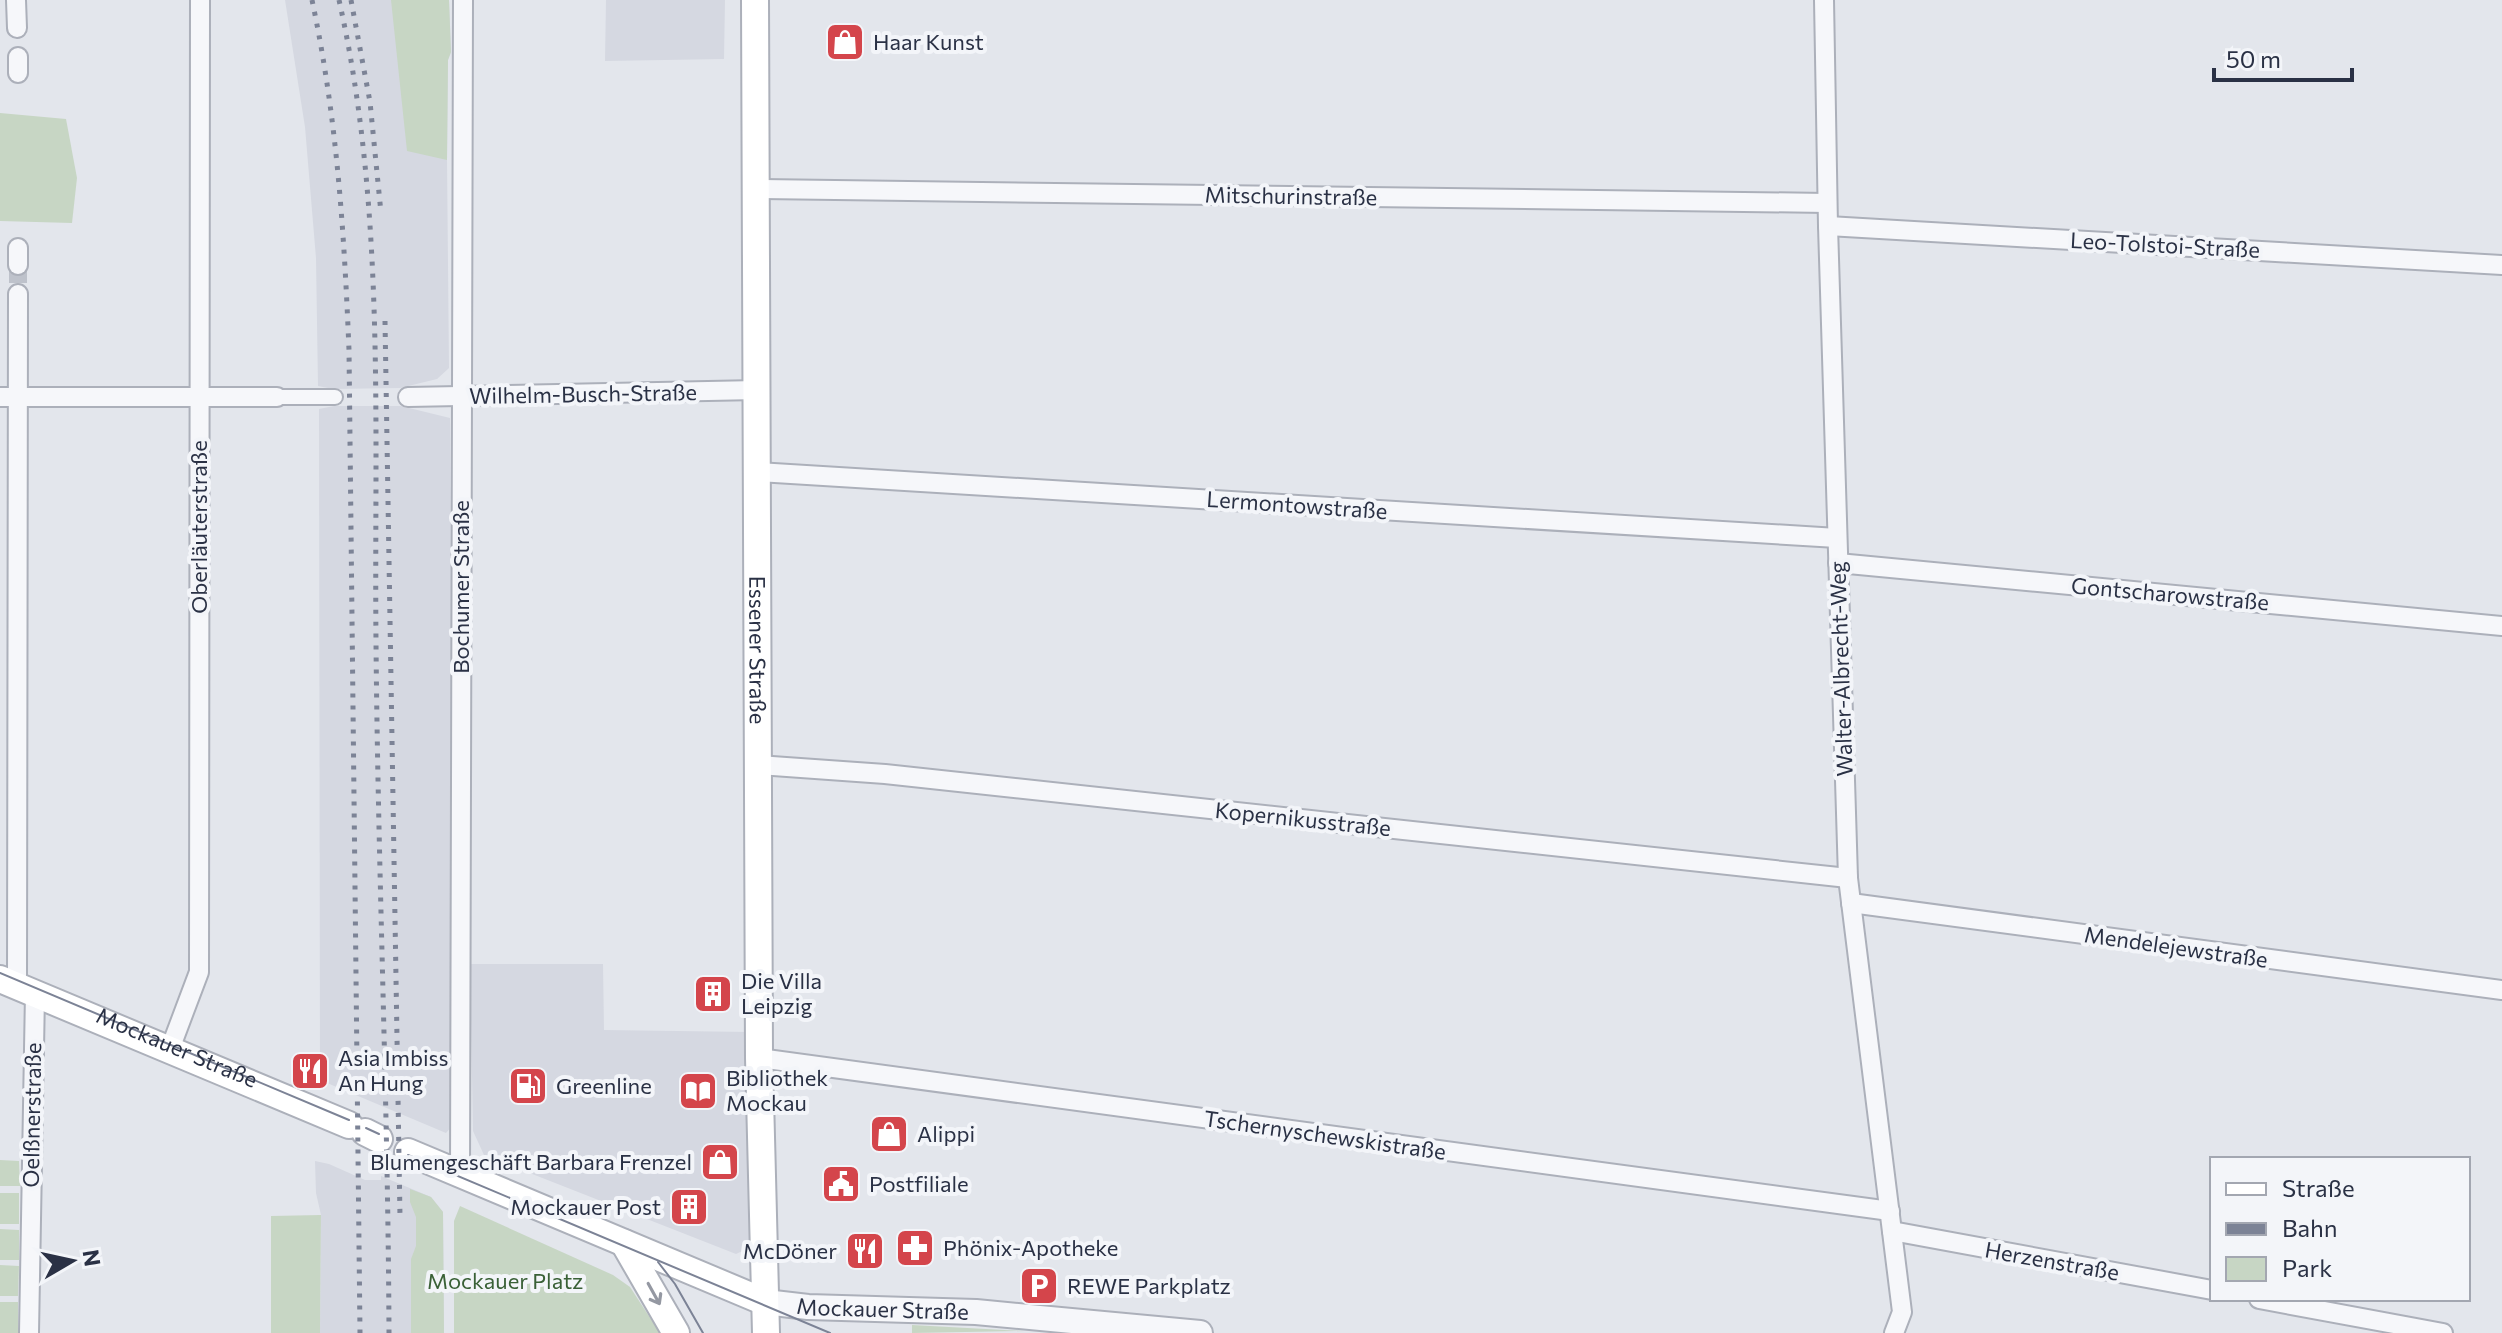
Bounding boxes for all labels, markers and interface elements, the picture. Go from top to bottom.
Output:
shop icon: Haar Kunst [824,21,866,63]
place label: Haar Kunst [873,28,984,55]
scale bar [2214,32,2352,82]
text: 50 m [2226,44,2281,73]
street label: Mitschurinstraße [1205,180,1378,211]
street label: Leo-Tolstoi-Straße [2069,226,2261,263]
street label: Wilhelm-Busch-Straße [469,378,697,409]
street label: Oberläuterstraße [185,440,212,614]
street label: Lermontowstraße [1206,485,1388,524]
street label: Bochumer Straße [447,500,474,674]
street label: Walter-Albrecht-Weg [1823,561,1858,777]
street label: Gontscharowstraße [2070,571,2270,616]
street label: Essener Straße [744,576,772,724]
street label: Kopernikusstraße [1214,796,1392,841]
street label: Mendelejewstraße [2082,920,2270,973]
place label: Die Villa Leipzig [741,967,822,1019]
building icon: Die Villa Leipzig [692,973,734,1015]
street label: Mockauer Straße [93,1001,262,1093]
street label: Oelßnerstraße [17,1042,46,1188]
place label: Asia Imbiss An Hung [338,1044,449,1096]
restaurant icon: Asia Imbiss An Hung [289,1050,331,1092]
place label: Bibliothek Mockau [726,1064,828,1116]
fuel station icon: Greenline [507,1065,549,1107]
library icon: Bibliothek Mockau [677,1070,719,1112]
place label: Greenline [556,1072,652,1099]
street label: Tschernyschewskistraße [1202,1104,1448,1165]
shop icon: Alippi [868,1113,910,1155]
place label: Alippi [917,1120,975,1147]
shop icon: Blumengeschäft Barbara Frenzel [699,1141,741,1183]
place label: Blumengeschäft Barbara Frenzel [370,1148,692,1175]
legend [2210,1157,2470,1301]
public building icon: Postfiliale [820,1163,862,1205]
place label: Postfiliale [869,1170,969,1197]
text: Straße [2282,1173,2355,1202]
building icon: Mockauer Post [668,1186,710,1228]
place label: Mockauer Post [510,1193,661,1220]
text: Bahn [2282,1213,2338,1242]
north arrow [32,1221,112,1301]
pharmacy icon: Phönix-Apotheke [894,1227,936,1269]
restaurant icon: McDöner [844,1230,886,1272]
place label: Phönix-Apotheke [943,1234,1118,1261]
street label: Herzenstraße [1983,1235,2121,1286]
place label: McDöner [743,1237,837,1264]
text: N [78,1248,107,1268]
text: Park [2282,1253,2332,1282]
parking icon: REWE Parkplatz [1018,1265,1060,1307]
park label: Mockauer Platz [427,1267,583,1294]
place label: REWE Parkplatz [1067,1272,1231,1299]
one-way arrow [647,1282,663,1306]
street label: Mockauer Straße [795,1292,969,1325]

